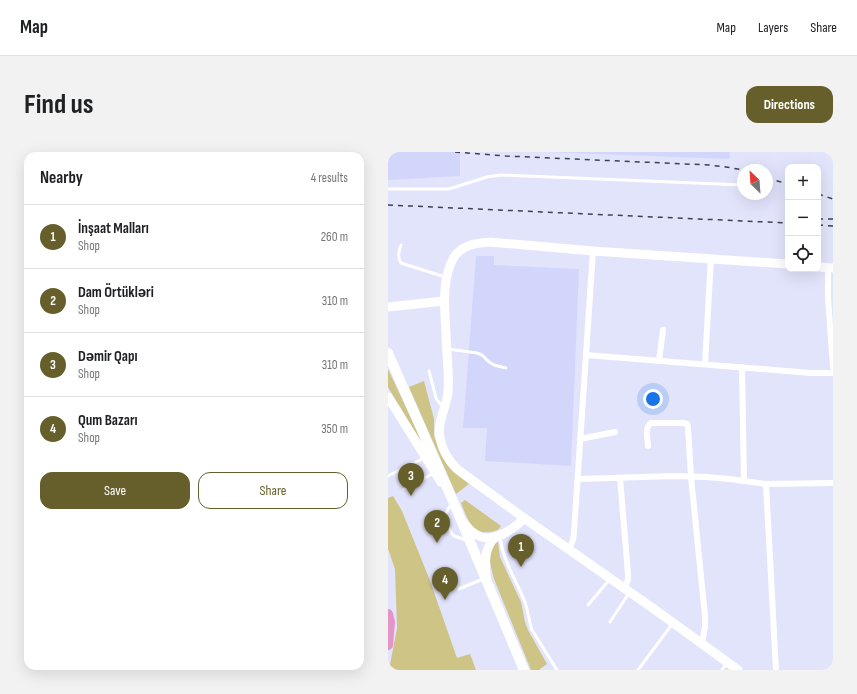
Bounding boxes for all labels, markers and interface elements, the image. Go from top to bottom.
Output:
text: Map [20,16,48,39]
text: Map [716,19,736,36]
text: Layers [758,19,788,36]
text: Share [810,19,837,36]
button: Directions [746,86,833,123]
text: Find us [24,88,93,121]
north arrow [737,164,773,200]
map controls [785,164,821,272]
button: + [785,164,821,200]
text: Nearby [40,168,83,188]
text: 4 results [311,170,348,186]
button: − [785,200,821,236]
text: İnşaat Malları [78,219,149,238]
text: 1 [50,229,56,245]
text: 260 m [321,229,348,245]
button: locate [785,236,821,272]
text: Shop [78,238,100,254]
text: Dam Örtükləri [78,283,154,302]
text: 2 [50,293,56,309]
text: 310 m [322,293,348,309]
text: Shop [78,302,100,318]
text: Dəmir Qapı [78,347,137,366]
text: 3 [50,357,56,373]
text: 310 m [322,357,348,373]
text: Shop [78,366,100,382]
your location [643,389,663,409]
text: Qum Bazarı [78,411,138,430]
text: 4 [50,421,56,437]
text: 350 m [321,421,348,437]
text: Shop [78,430,100,446]
pin: 3 [398,463,424,496]
button: Save [40,472,190,509]
button: Share [198,472,348,509]
pin: 2 [424,510,450,543]
pin: 1 [508,534,534,567]
pin: 4 [432,567,458,600]

